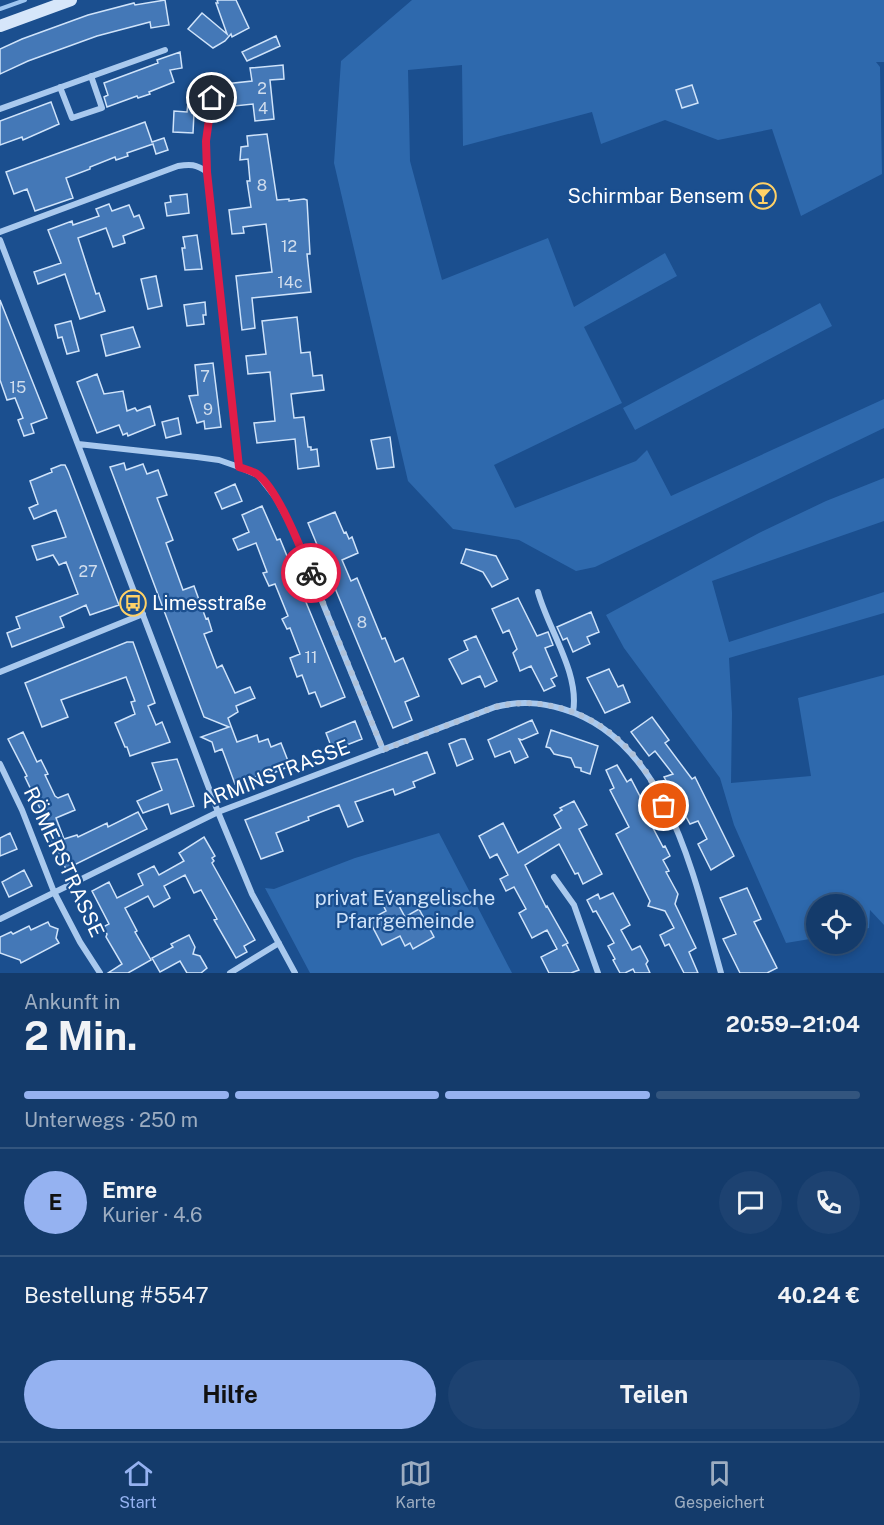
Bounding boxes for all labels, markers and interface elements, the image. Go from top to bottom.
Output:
pin [186,72,237,123]
house number: 2 [257,79,267,98]
icon: home [195,81,228,114]
house number: 4 [258,99,268,118]
house number: 8 [257,176,267,195]
bar icon: Schirmbar Bensem [748,181,778,211]
place label: Schirmbar Bensem [568,184,744,208]
house number: 12 [281,237,297,256]
house number: 14c [277,273,303,292]
house number: 7 [200,367,210,386]
house number: 15 [10,378,26,397]
house number: 9 [203,400,213,419]
courier [281,543,341,603]
icon: bike [295,557,328,590]
house number: 27 [78,562,98,581]
bus stop icon: Limesstraße [118,588,148,618]
place label: Limesstraße [152,591,267,615]
house number: 8 [357,613,367,632]
house number: 11 [304,648,318,667]
street label: ARMINSTRASSE [197,735,353,813]
pin [638,780,689,831]
street label: RÖMERSTRASSE [19,783,110,941]
icon: bag [647,789,680,822]
park label: privat Evangelische Pfarrgemeinde [315,886,495,933]
map controls [806,894,866,954]
button: locate [806,894,866,954]
text: Ankunft in [24,990,120,1014]
text: 20:59–21:04 [726,1011,860,1037]
text: 2 Min. [24,1013,138,1059]
text: Unterwegs · 250 m [24,1108,198,1132]
button: chat [719,1171,782,1234]
button: phone [797,1171,860,1234]
text: Emre [102,1177,157,1203]
text: E [49,1189,62,1215]
text: Kurier · 4.6 [102,1203,202,1227]
text: Bestellung #5547 [24,1282,209,1308]
text: 40.24 € [777,1282,860,1308]
button: Hilfe [24,1360,436,1429]
button: Teilen [448,1360,860,1429]
tab: Start [119,1457,157,1512]
tab: Karte [395,1457,436,1512]
tab: Gespeichert [674,1457,765,1512]

